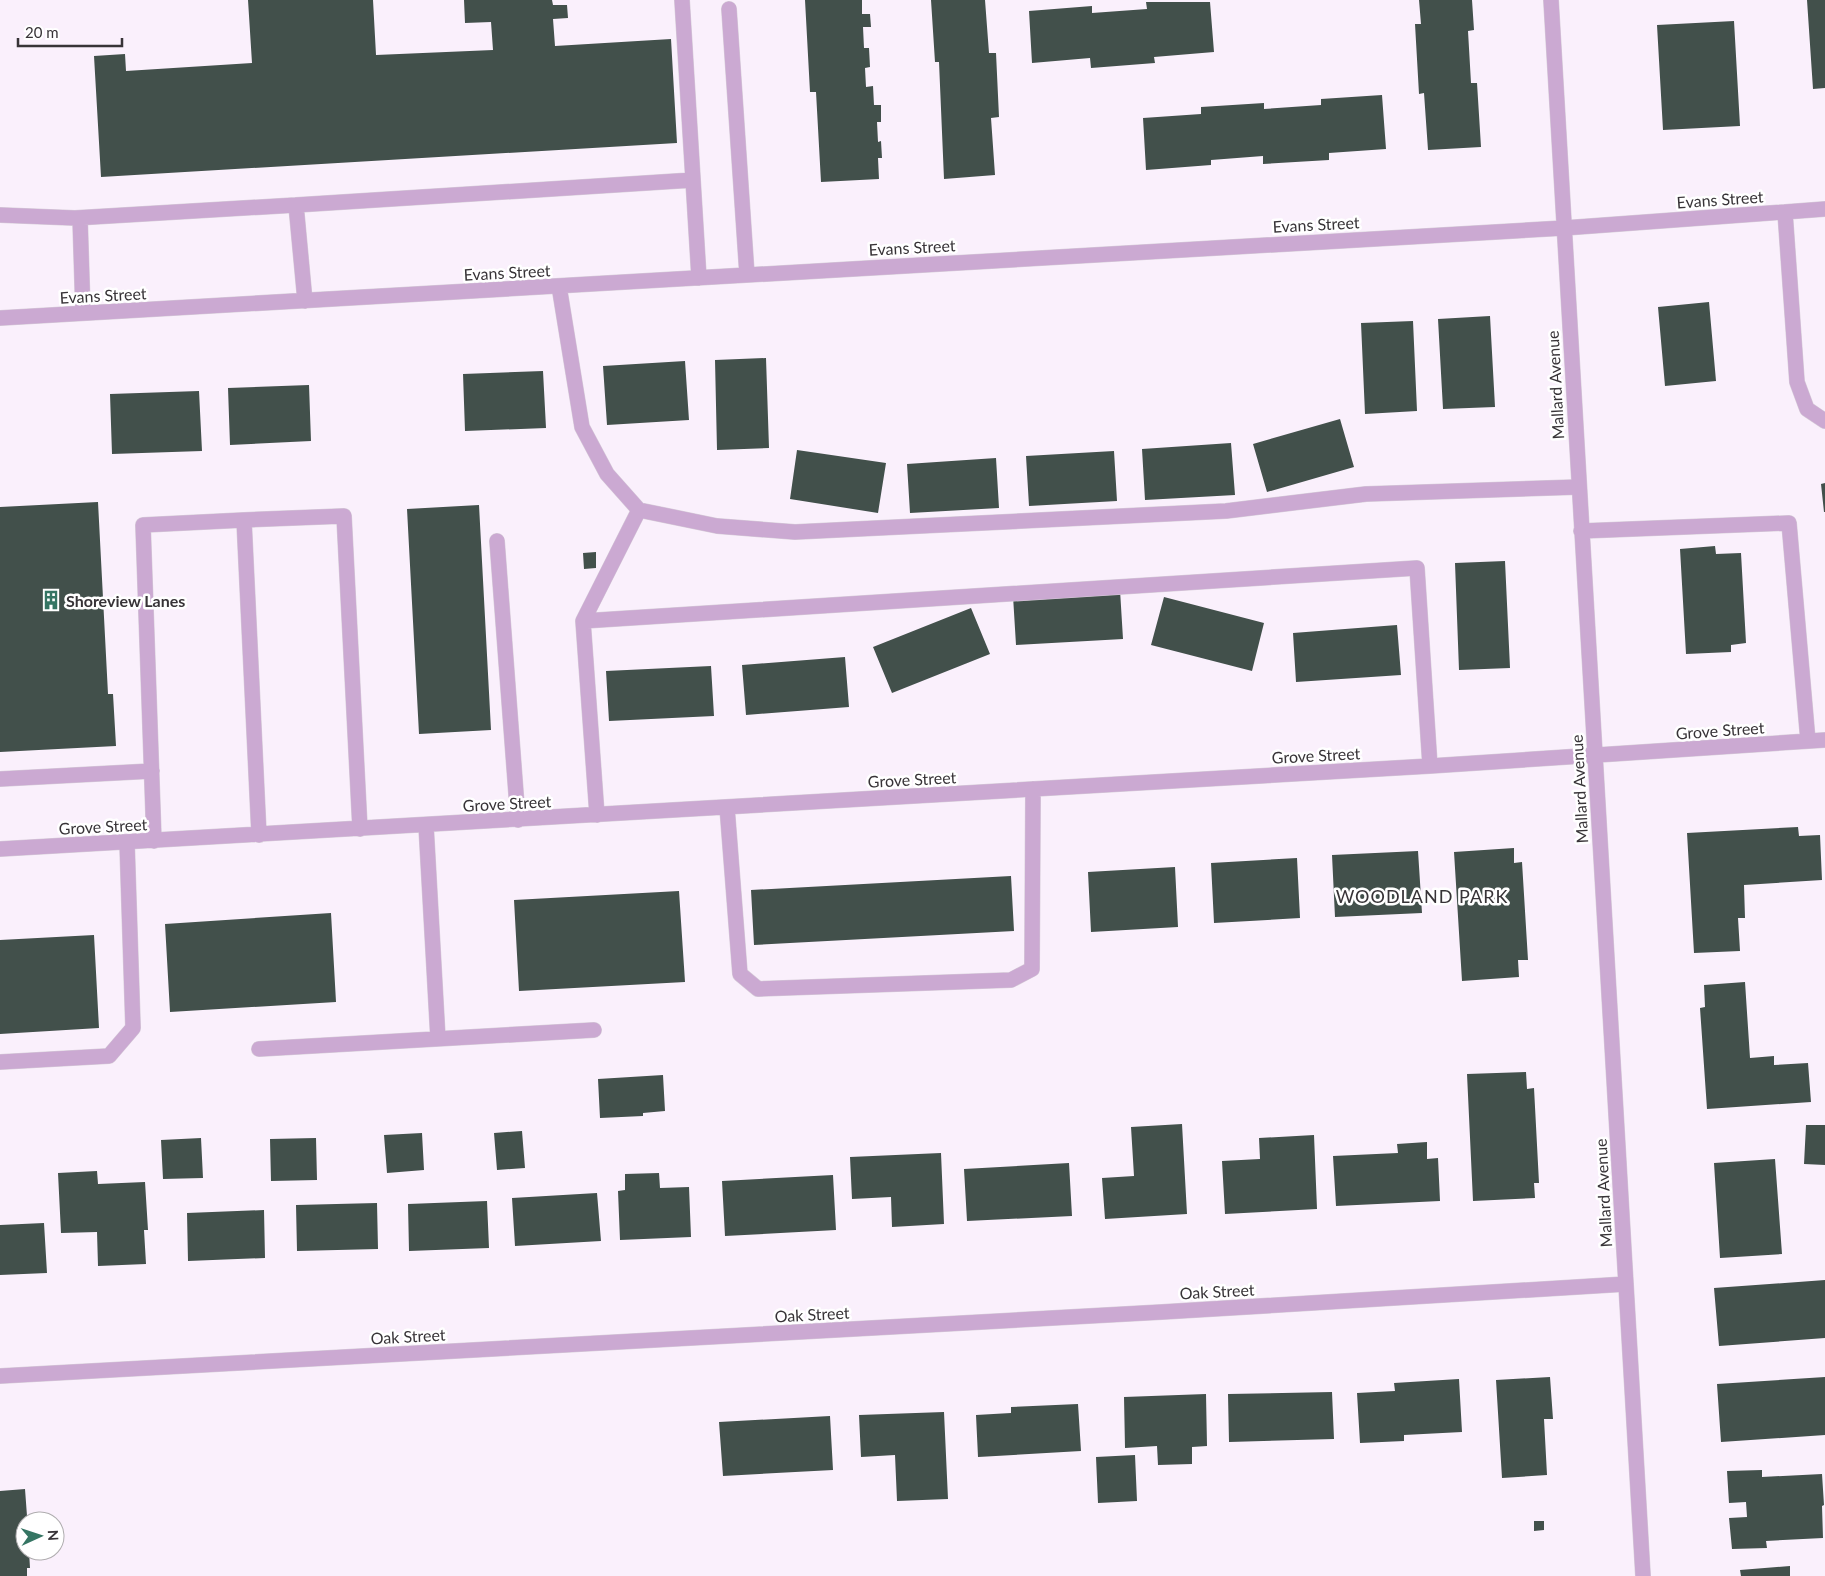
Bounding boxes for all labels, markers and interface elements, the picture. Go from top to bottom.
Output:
scale bar [18,15,121,47]
text: 20 m [25,23,59,41]
street label: Evans Street [1676,186,1764,212]
street label: Evans Street [1272,212,1360,236]
street label: Evans Street [868,235,956,259]
street label: Evans Street [463,260,551,284]
street label: Evans Street [59,283,147,307]
street label: Mallard Avenue [1543,330,1567,440]
building icon: Shoreview Lanes [40,589,62,611]
place label: Shoreview Lanes [66,591,185,610]
street label: Grove Street [1675,717,1765,743]
street label: Mallard Avenue [1567,734,1591,844]
street label: Grove Street [1271,743,1361,767]
street label: Grove Street [867,767,957,791]
street label: Grove Street [462,791,552,815]
street label: Grove Street [58,814,148,838]
district label: WOODLAND PARK [1336,885,1508,907]
street label: Mallard Avenue [1591,1138,1615,1248]
street label: Oak Street [1179,1280,1255,1302]
street label: Oak Street [774,1303,850,1325]
street label: Oak Street [370,1325,446,1347]
north arrow [15,1511,65,1561]
text: N [45,1529,62,1541]

